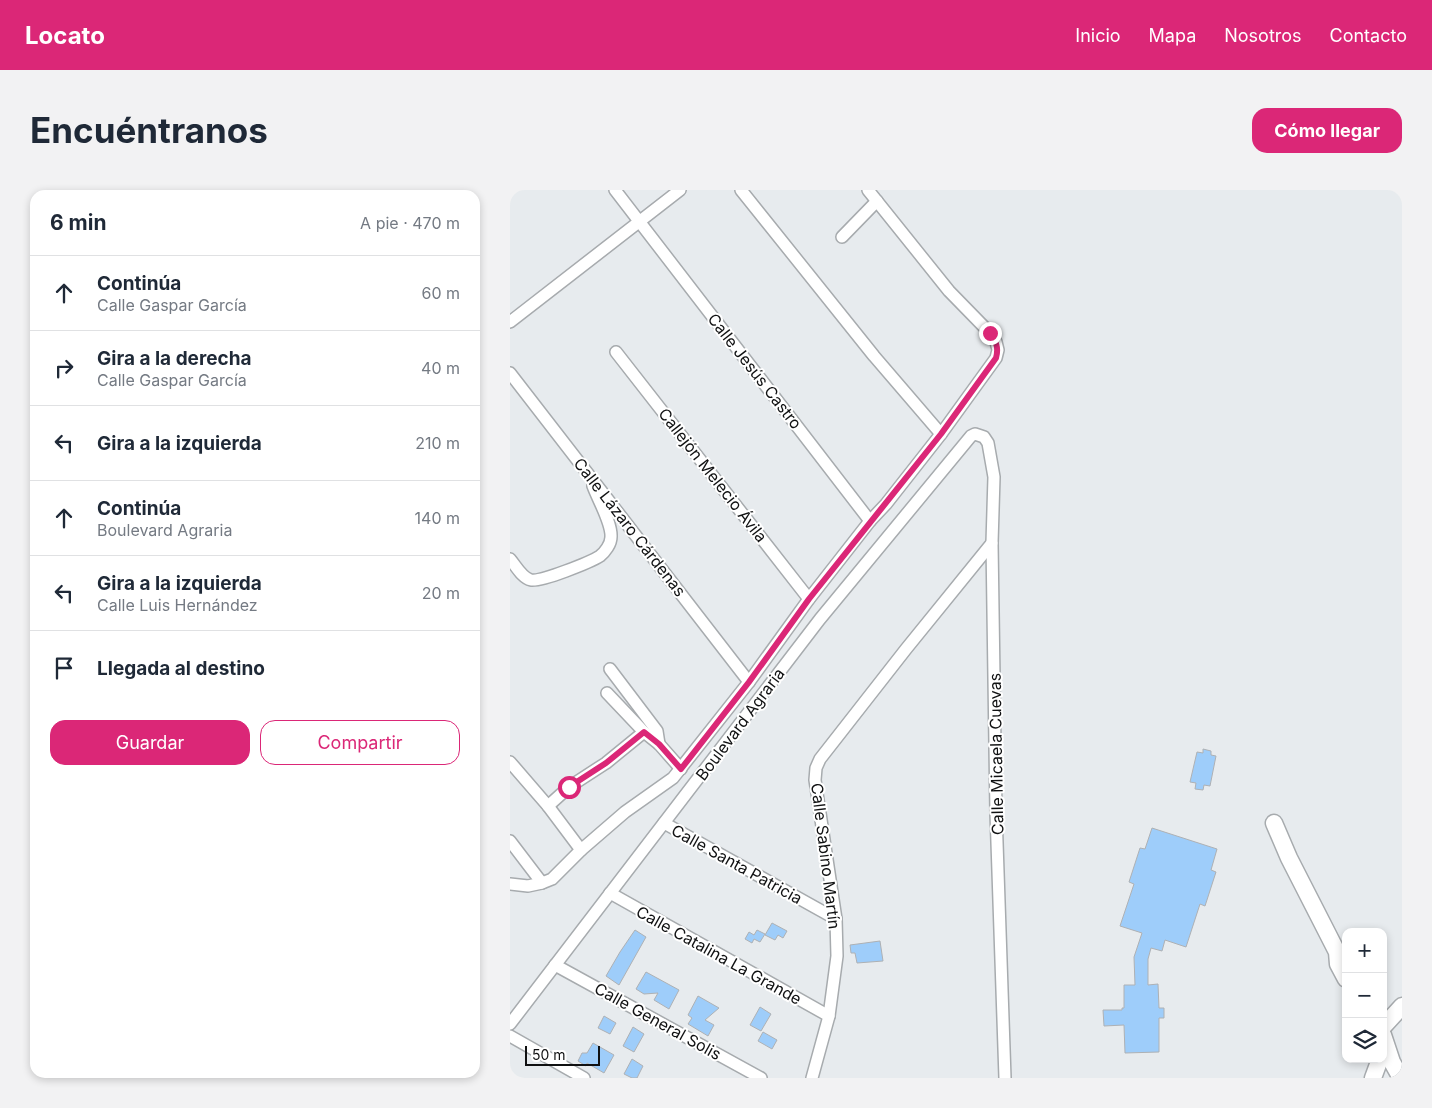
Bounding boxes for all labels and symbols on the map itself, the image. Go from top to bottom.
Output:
street label: Calle Jesús Castro [704,309,806,433]
route end [979,322,1002,345]
street label: Callejón Melecio Ávila [654,404,772,546]
street label: Calle Lázaro Cárdenas [570,454,690,600]
street label: Boulevard Agraria [691,664,789,784]
street label: Calle Micaela Cuevas [985,673,1007,835]
route start [558,776,581,799]
street label: Calle Sabino Martín [807,782,845,930]
street label: Calle Santa Patricia [668,820,806,908]
street label: Calle Catalina La Grande [633,901,805,1009]
street label: Calle General Solis [591,978,725,1064]
scale bar [525,1043,600,1066]

